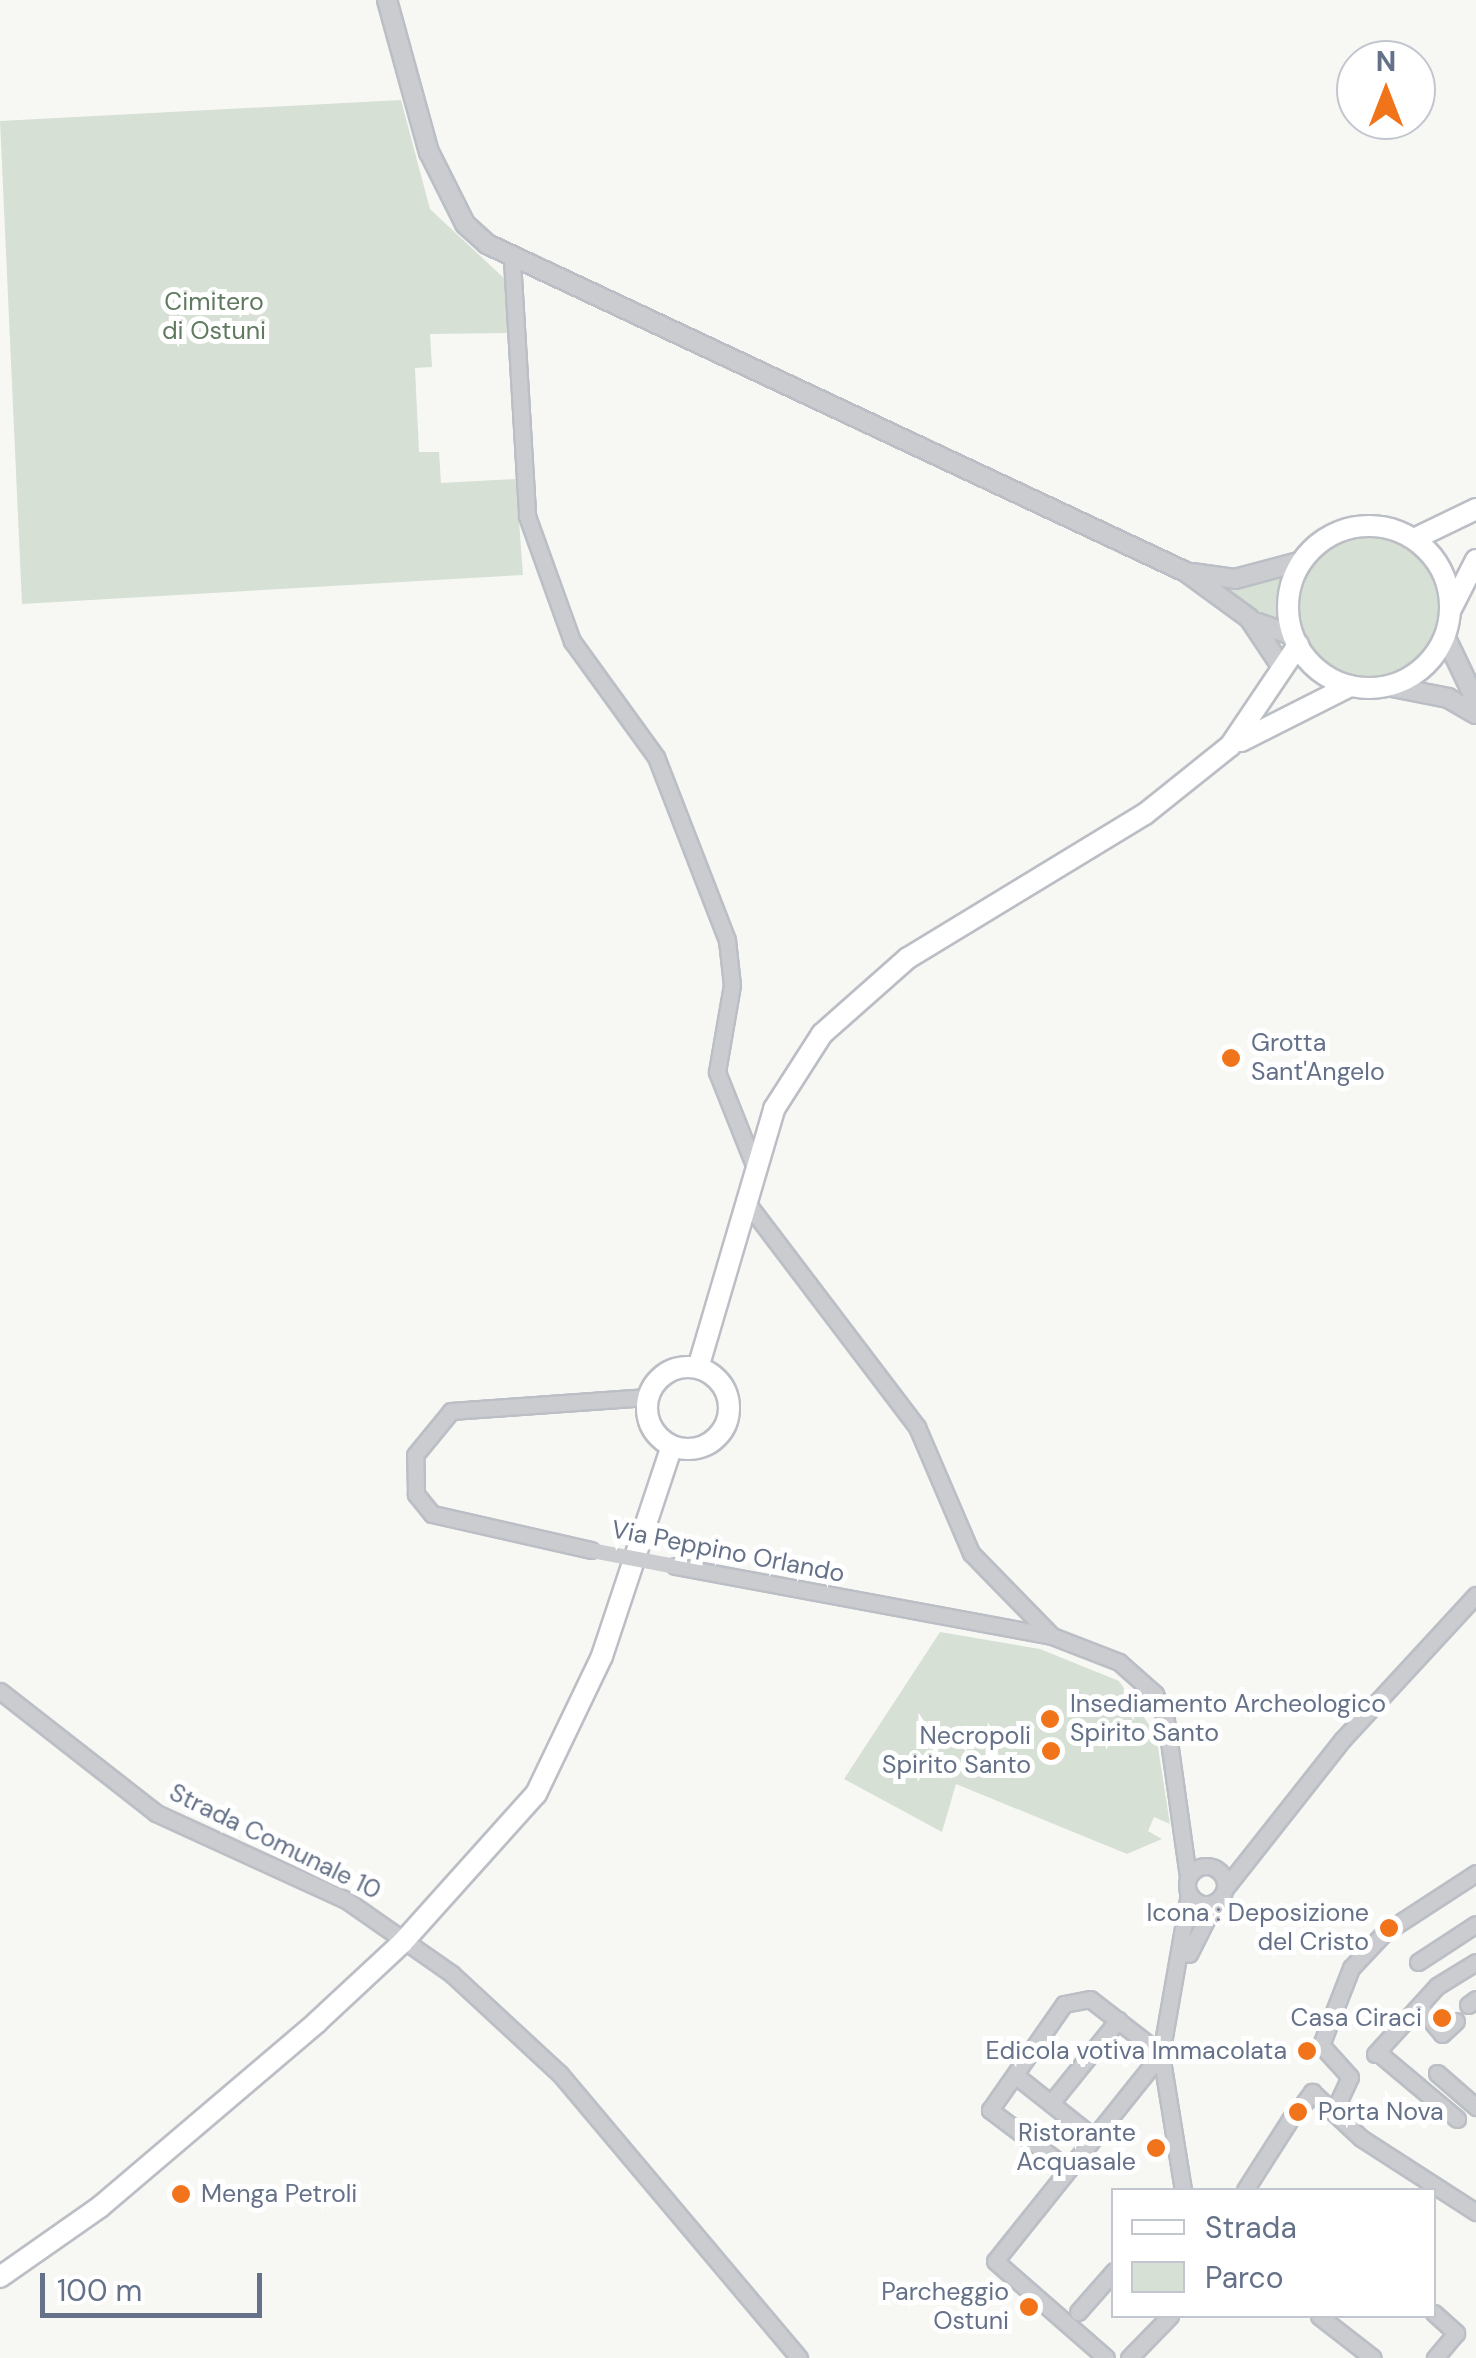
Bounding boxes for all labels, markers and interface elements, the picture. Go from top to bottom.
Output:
north arrow [1336,40,1436,140]
text: N [1376,43,1396,80]
park label: Cimitero di Ostuni [162,288,266,347]
place label: Grotta Sant'Angelo [1251,1029,1385,1088]
marker: Grotta Sant'Angelo [1220,1047,1242,1069]
street label: Via Peppino Orlando [609,1515,847,1589]
place label: Insediamento Archeologico Spirito Santo [1070,1690,1386,1749]
marker: Insediamento Archeologico Spirito Santo [1039,1708,1061,1730]
place label: Necropoli Spirito Santo [882,1722,1031,1781]
marker: Necropoli Spirito Santo [1040,1740,1062,1762]
street label: Strada Comunale 10 [164,1778,386,1906]
place label: Icona : Deposizione del Cristo [1146,1899,1369,1958]
marker: Icona : Deposizione del Cristo [1378,1917,1400,1939]
place label: Casa Ciraci [1291,2003,1422,2033]
marker: Casa Ciraci [1431,2007,1453,2029]
place label: Edicola votiva Immacolata [985,2036,1287,2066]
marker: Edicola votiva Immacolata [1296,2040,1318,2062]
place label: Porta Nova [1318,2097,1444,2127]
marker: Porta Nova [1287,2101,1309,2123]
place label: Ristorante Acquasale [1016,2119,1136,2178]
marker: Ristorante Acquasale [1145,2137,1167,2159]
place label: Menga Petroli [201,2179,357,2209]
marker: Menga Petroli [170,2183,192,2205]
legend [1111,2188,1436,2318]
text: Strada [1205,2208,1297,2247]
scale bar [45,2253,268,2315]
text: Parco [1205,2258,1284,2297]
text: 100 m [57,2271,142,2310]
place label: Parcheggio Ostuni [881,2278,1009,2337]
marker: Parcheggio Ostuni [1018,2296,1040,2318]

